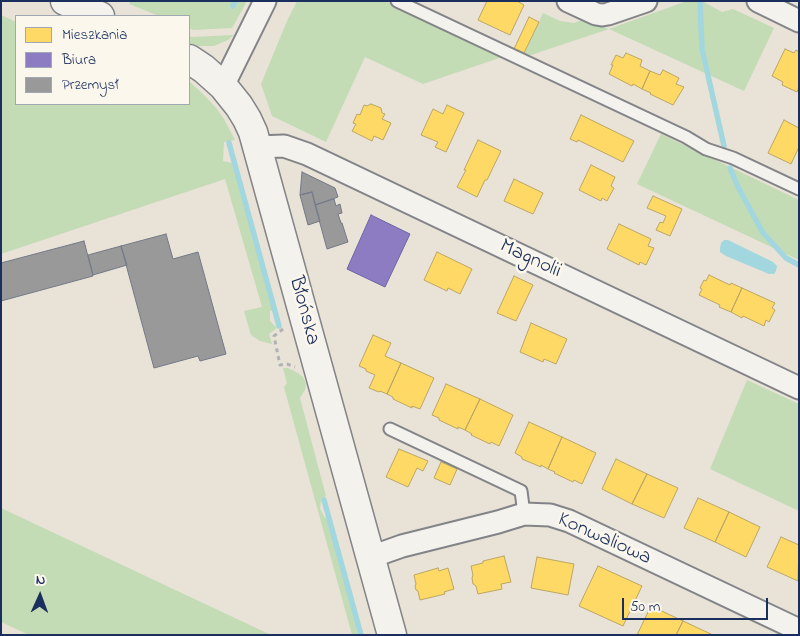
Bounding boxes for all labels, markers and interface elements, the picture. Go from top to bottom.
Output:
legend [15,15,190,105]
text: Mieszkania [62,24,127,46]
text: Biura [62,49,96,71]
text: Przemysł [62,74,118,96]
street label: Magnolii [495,235,565,285]
street label: Błońska [282,274,324,348]
street label: Konwaliowa [553,508,655,572]
text: N [35,570,46,591]
north arrow [15,571,65,621]
scale bar [625,588,771,620]
text: 50 m [630,596,660,618]

